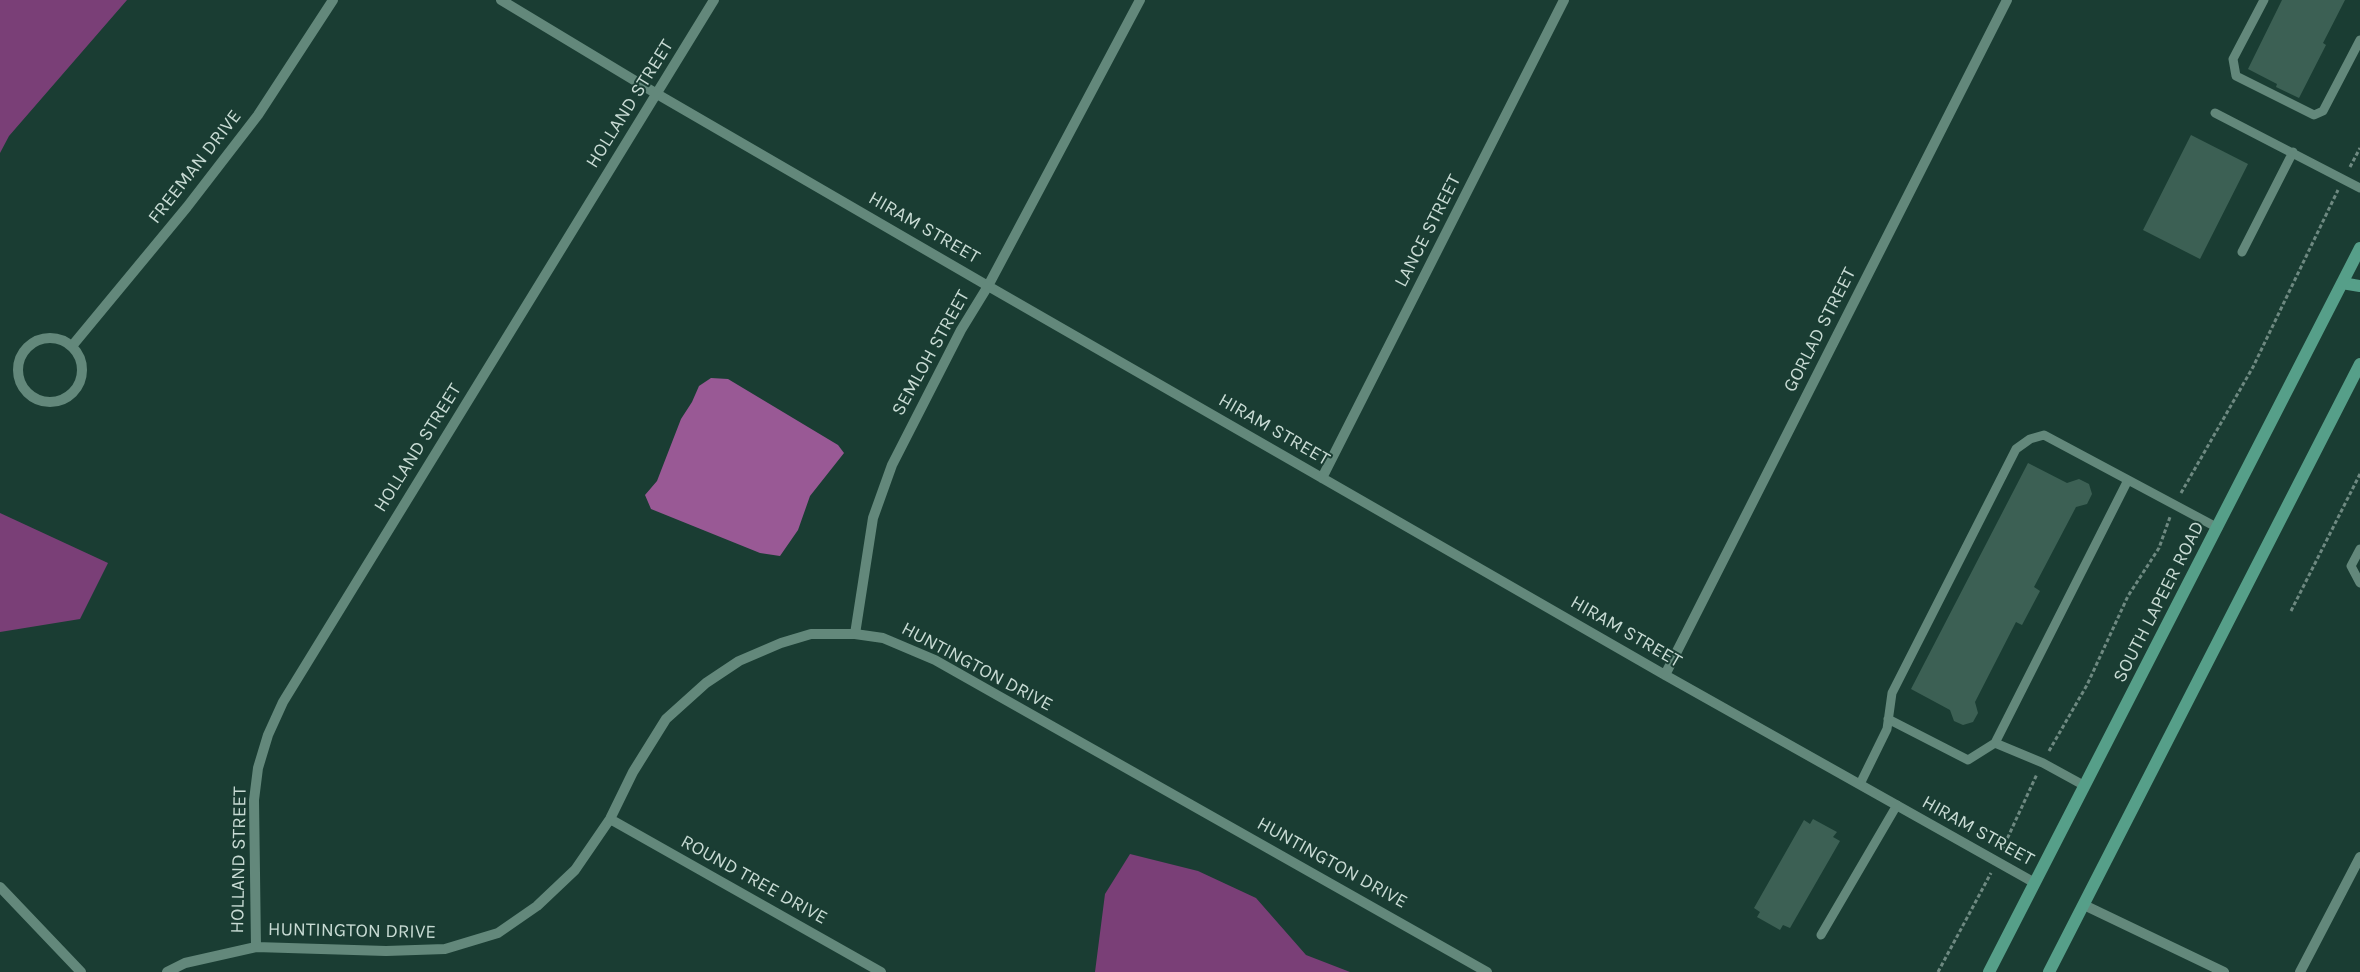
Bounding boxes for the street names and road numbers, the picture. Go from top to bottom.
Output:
street label: HOLLAND STREET [581,36,679,172]
street label: FREEMAN DRIVE [143,105,247,229]
street label: LANCE STREET [1390,171,1466,291]
street label: HIRAM STREET [864,187,984,269]
street label: GORLAD STREET [1779,264,1861,396]
street label: SEMLOH STREET [887,286,975,420]
street label: HOLLAND STREET [369,380,467,516]
street label: HIRAM STREET [1214,389,1334,471]
street label: SOUTH LAPEER ROAD [2108,517,2210,687]
street label: HIRAM STREET [1566,591,1686,673]
street label: HUNTINGTON DRIVE [897,617,1057,717]
street label: HOLLAND STREET [226,786,252,934]
street label: HIRAM STREET [1918,791,2038,871]
street label: HUNTINGTON DRIVE [1253,812,1411,914]
street label: ROUND TREE DRIVE [677,830,831,930]
street label: HUNTINGTON DRIVE [268,918,436,944]

